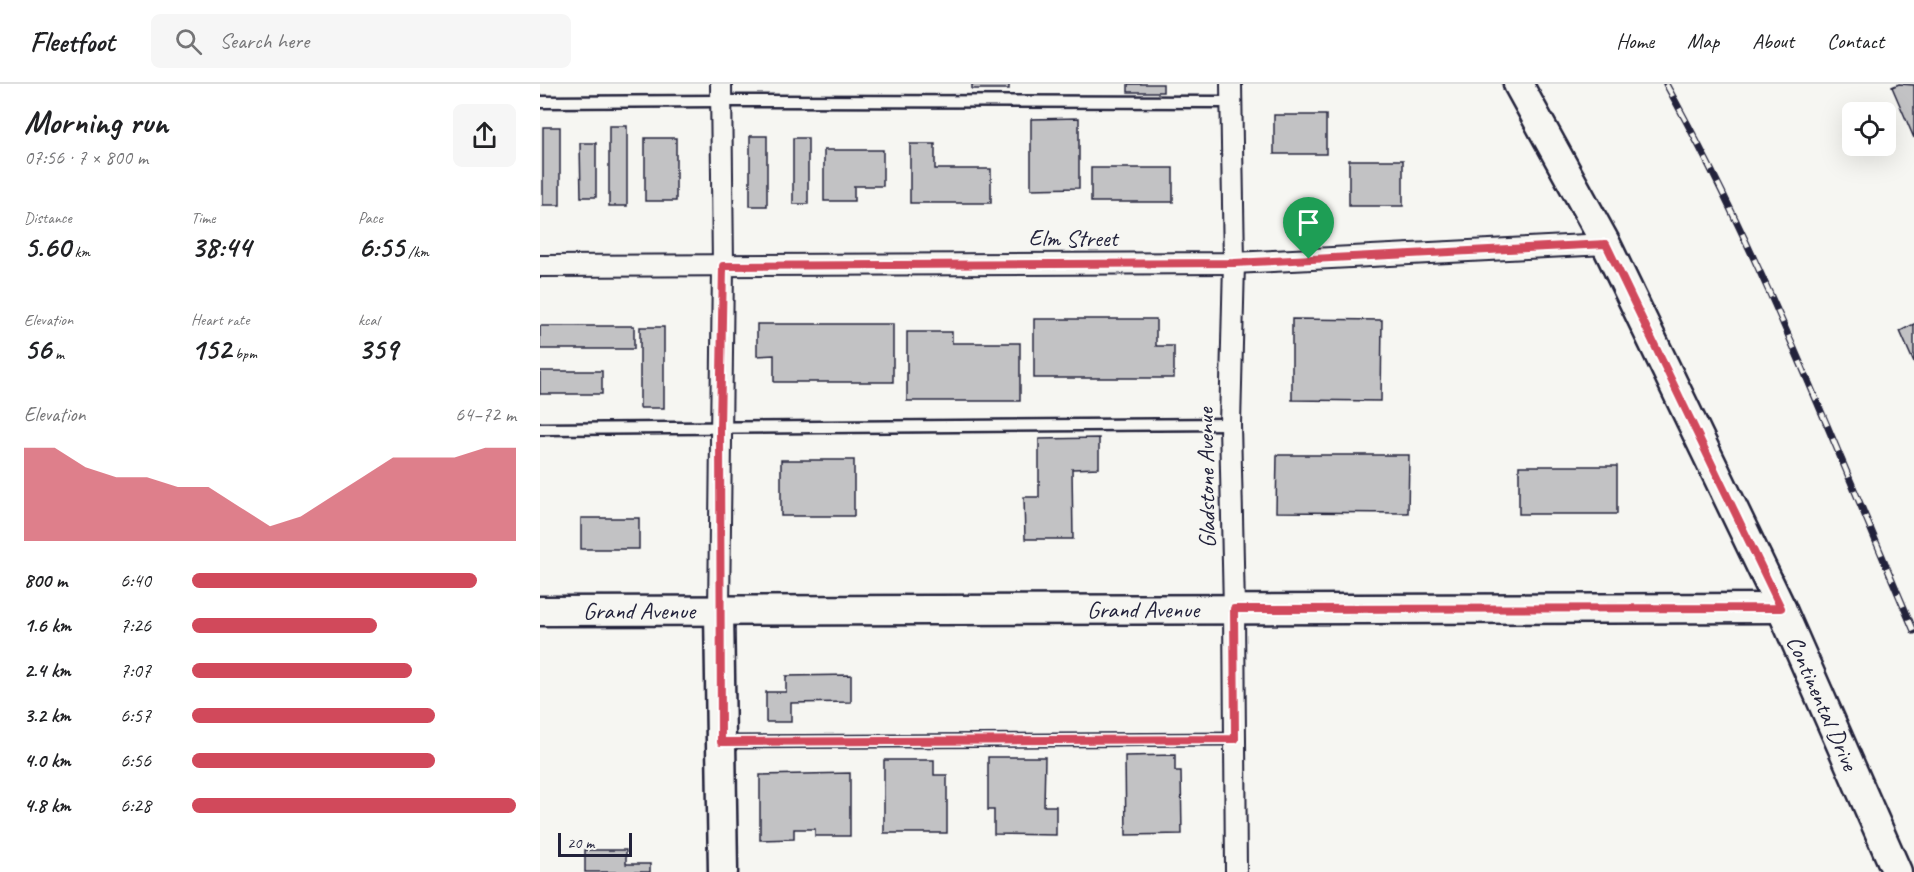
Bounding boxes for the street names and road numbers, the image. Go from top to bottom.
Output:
street label: Elm Street [1028,223,1120,253]
street label: Gladstone Avenue [1190,405,1222,548]
street label: Grand Avenue [1087,594,1201,625]
street label: Grand Avenue [583,596,697,626]
street label: Continental Drive [1780,631,1866,777]

